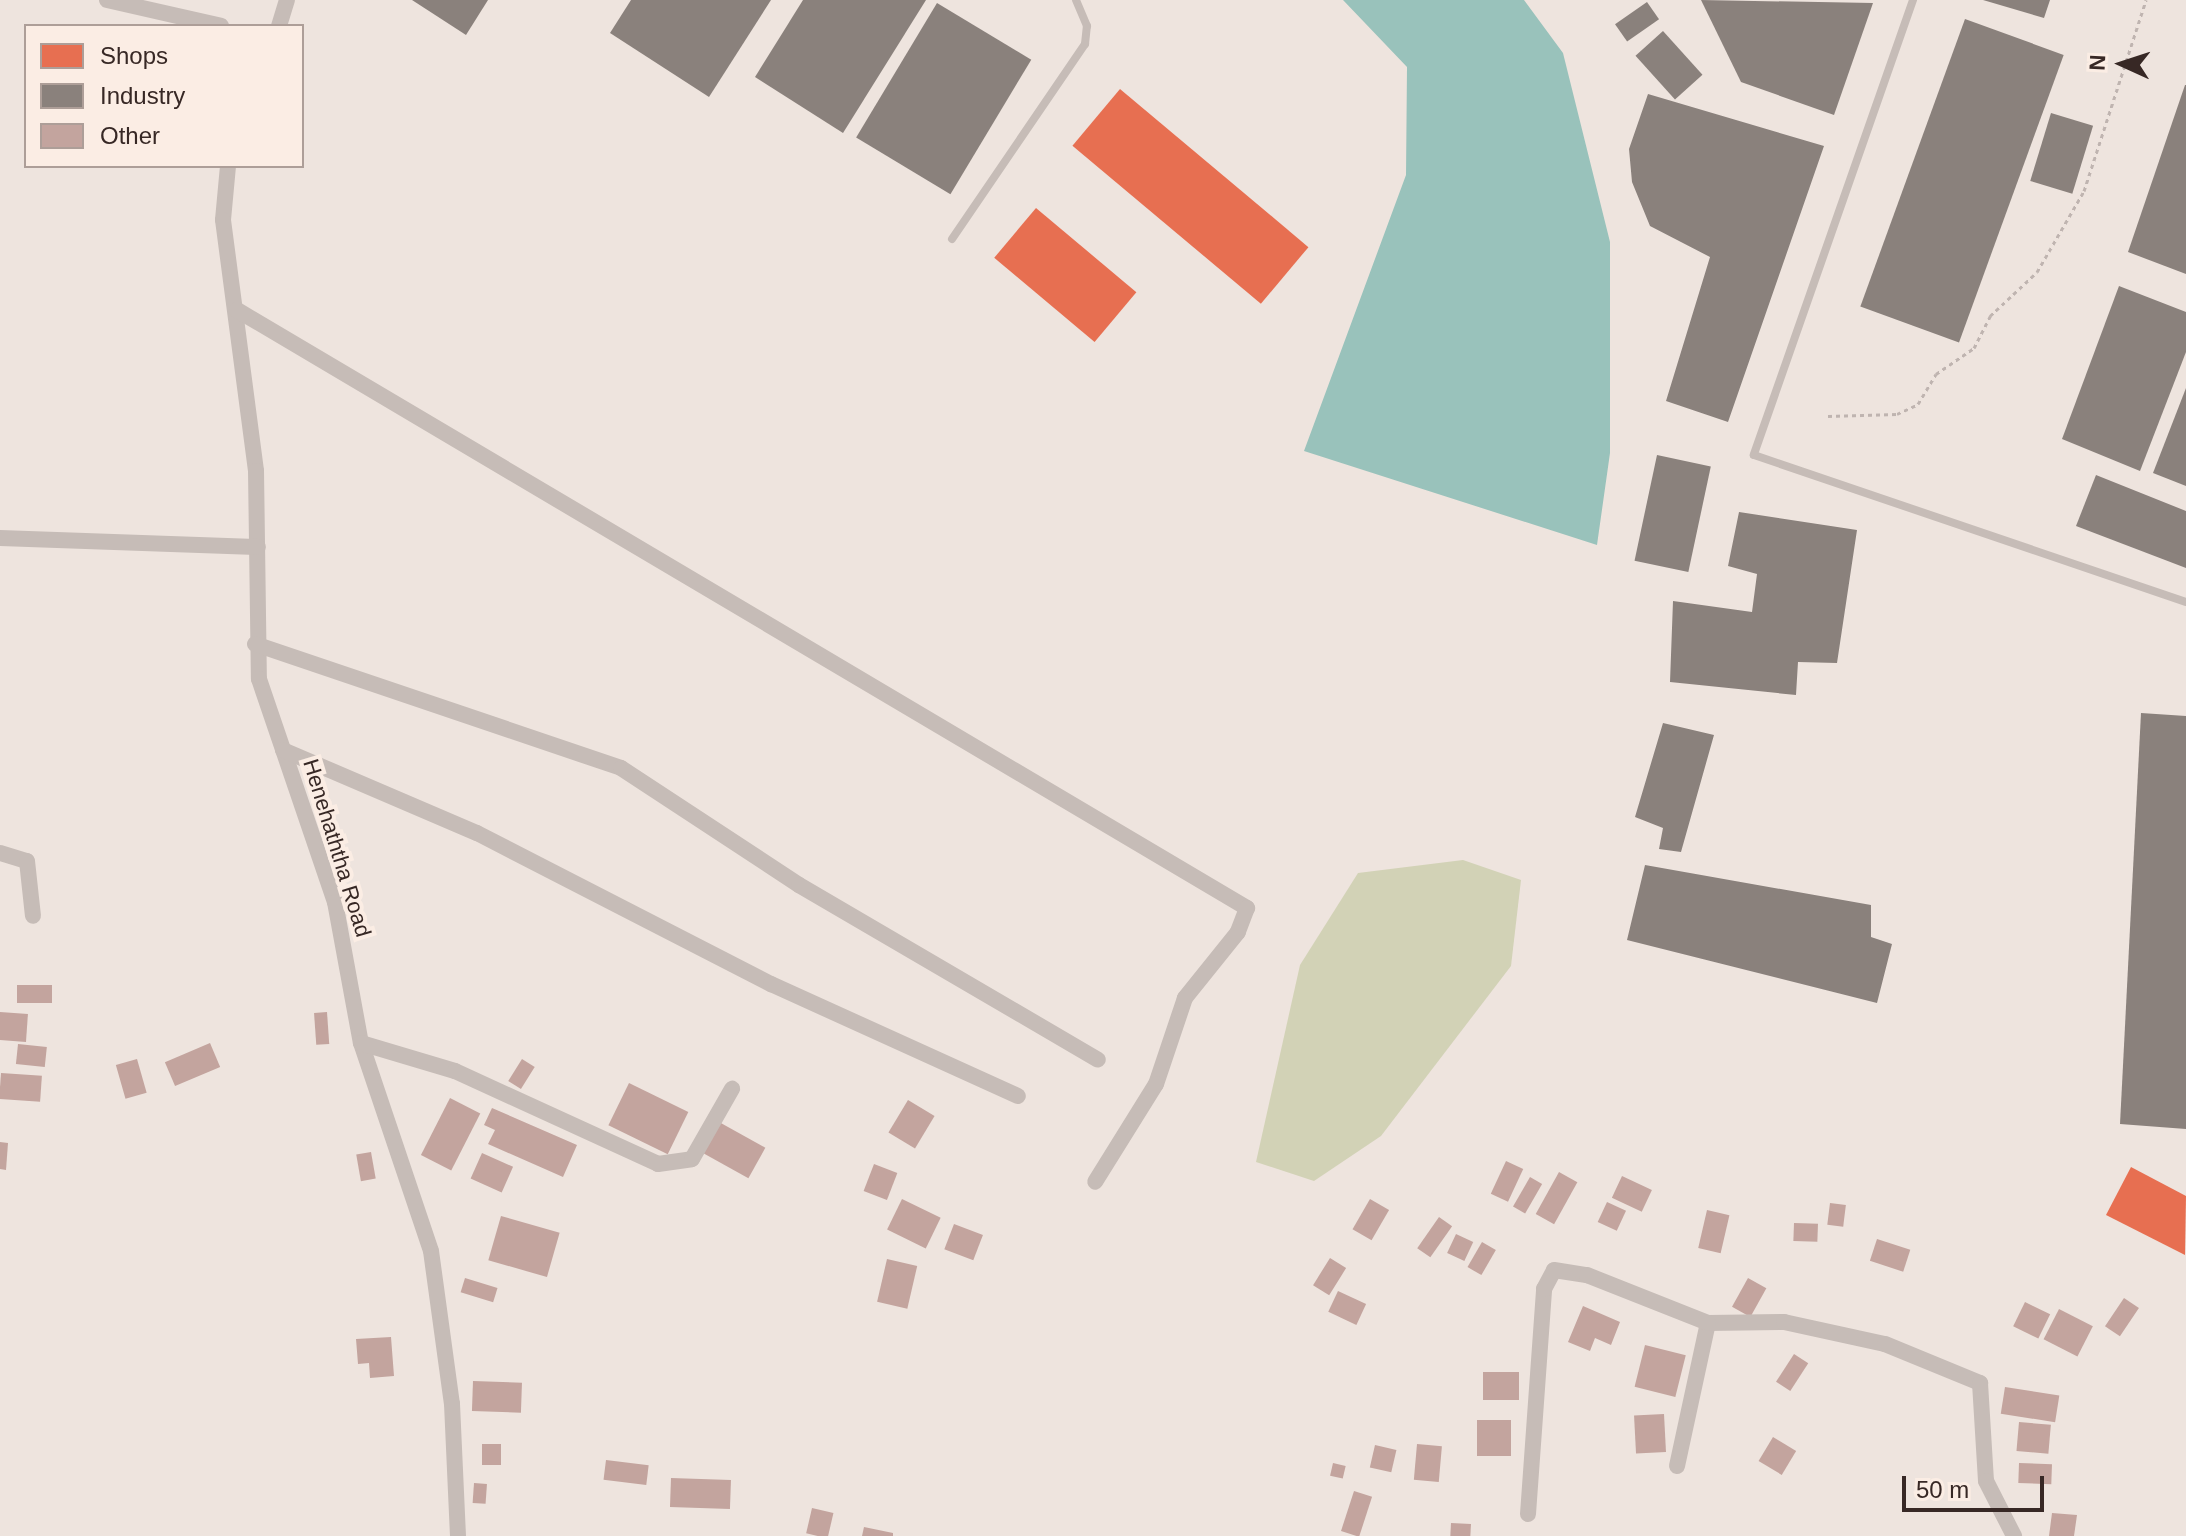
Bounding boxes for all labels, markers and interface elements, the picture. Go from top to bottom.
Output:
legend [24,24,304,168]
north arrow [2082,24,2162,104]
text: Shops [100,42,168,69]
text: N [2085,54,2110,71]
text: Industry [100,82,185,109]
text: Other [100,122,160,149]
street label: Henehaththa Road [297,756,377,940]
scale bar [1906,1460,2048,1510]
text: 50 m [1916,1476,1969,1503]

